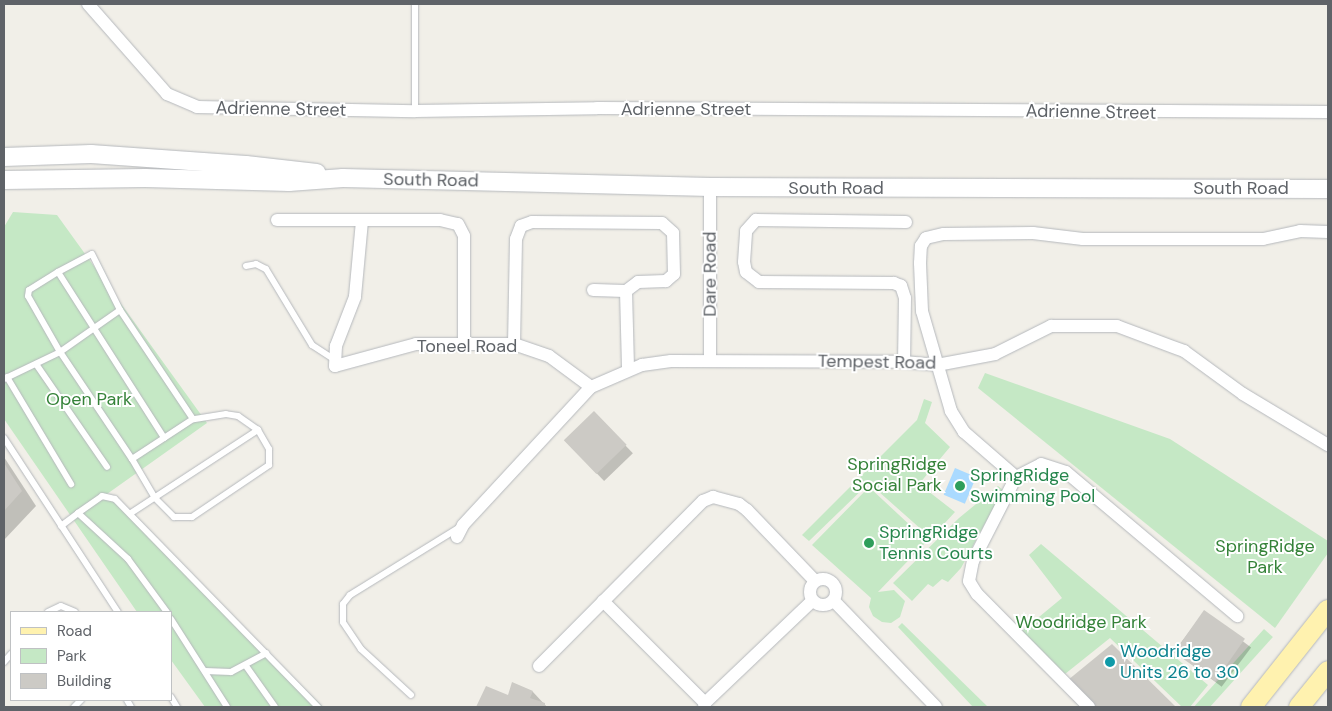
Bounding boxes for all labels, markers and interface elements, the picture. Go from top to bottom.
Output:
street label: Adrienne Street [215,97,347,121]
street label: Adrienne Street [621,98,751,120]
street label: Adrienne Street [1025,100,1157,124]
street label: South Road [383,168,479,192]
street label: South Road [788,177,884,199]
street label: South Road [1193,177,1289,199]
street label: Dare Road [699,231,721,317]
street label: Toneel Road [417,335,517,357]
street label: Tempest Road [818,350,936,374]
park label: Open Park [46,388,132,410]
park label: SpringRidge Social Park [847,454,947,496]
place label: SpringRidge Swimming Pool [970,465,1095,508]
marker: SpringRidge Swimming Pool [954,480,966,492]
place label: SpringRidge Tennis Courts [879,522,993,564]
park label: SpringRidge Park [1215,536,1315,578]
marker: SpringRidge Tennis Courts [863,537,875,549]
legend [10,611,172,701]
park label: Woodridge Park [1015,611,1147,633]
text: Road [57,621,92,641]
place label: Woodridge Units 26 to 30 [1120,641,1239,684]
text: Park [57,646,87,666]
marker: Woodridge Units 26 to 30 [1104,656,1116,668]
text: Building [57,671,112,691]

